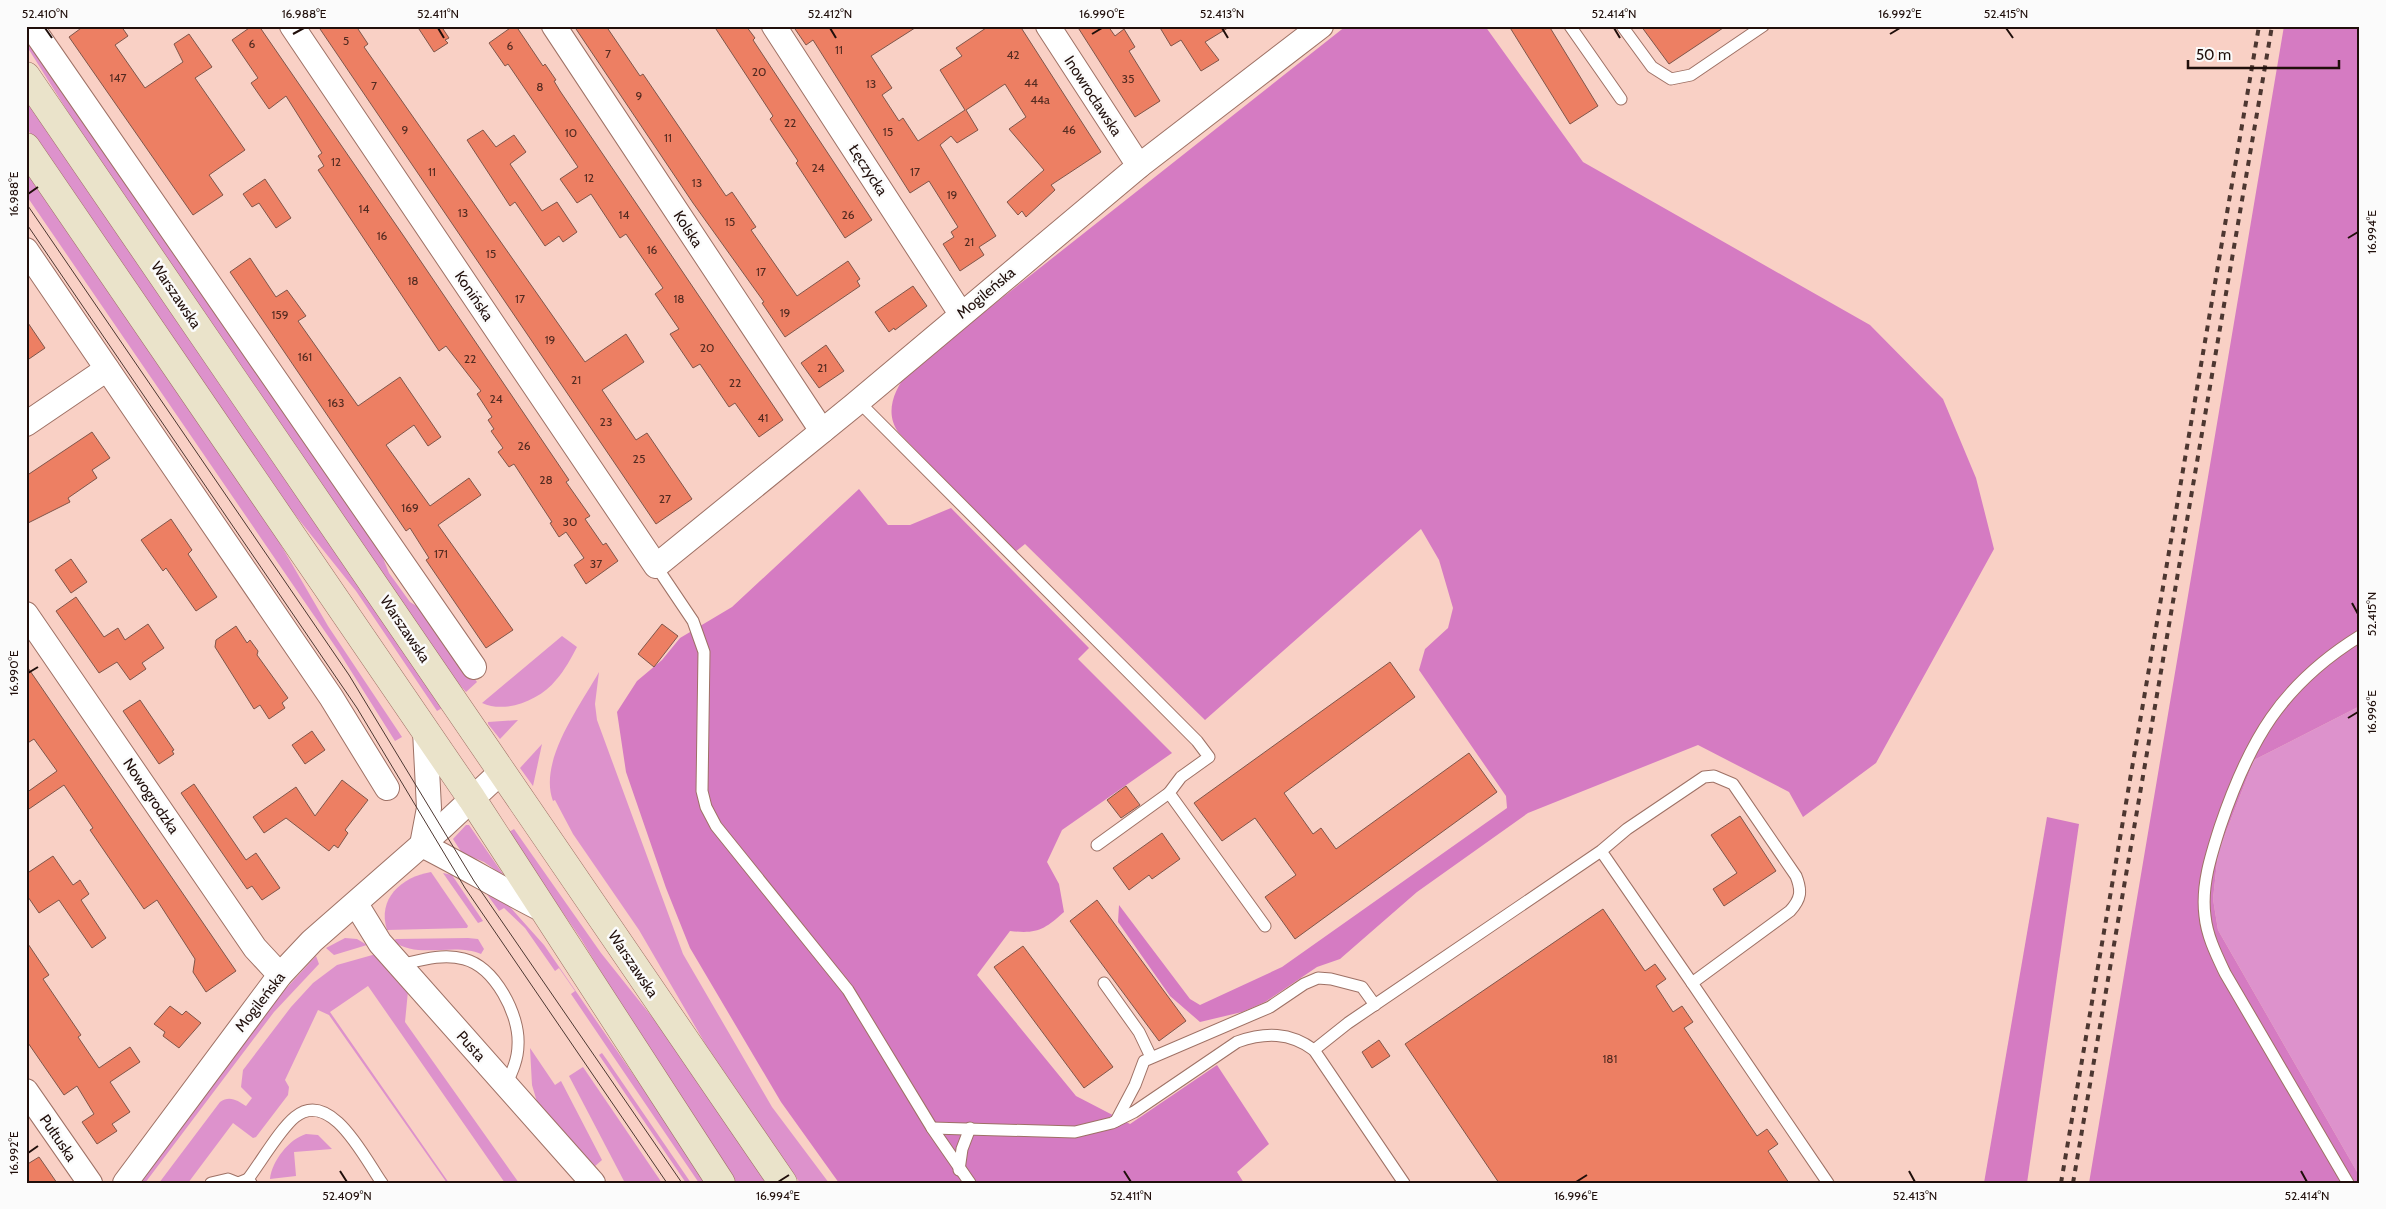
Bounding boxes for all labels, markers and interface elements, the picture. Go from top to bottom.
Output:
text: 52.410°N [22,6,68,21]
text: 16.988°E [282,6,327,21]
text: 52.411°N [417,6,459,21]
text: 52.412°N [808,6,852,21]
text: 16.990°E [1079,6,1125,21]
text: 52.413°N [1200,6,1244,21]
text: 52.414°N [1592,6,1636,21]
text: 16.992°E [1878,6,1922,21]
text: 52.415°N [1984,6,2028,21]
house number: 5 [343,33,349,48]
house number: 6 [249,36,256,51]
house number: 6 [507,38,514,53]
scale bar [2188,38,2340,70]
house number: 11 [835,42,843,57]
house number: 7 [605,46,611,61]
text: 50 m [2196,46,2231,64]
house number: 42 [1006,47,1020,62]
street label: Inowrocławska [1060,52,1126,140]
house number: 20 [752,64,766,79]
house number: 147 [110,70,126,85]
house number: 35 [1122,71,1134,86]
house number: 44 [1024,75,1038,90]
house number: 13 [866,76,876,91]
house number: 7 [371,78,377,93]
house number: 8 [536,79,544,94]
house number: 9 [636,88,643,103]
house number: 44a [1030,92,1050,107]
house number: 22 [784,115,796,130]
house number: 9 [402,122,409,137]
house number: 46 [1062,122,1076,137]
house number: 15 [883,124,893,139]
house number: 10 [565,125,577,140]
house number: 11 [664,130,672,145]
street label: Łęczycka [845,141,892,200]
house number: 12 [331,154,341,169]
house number: 24 [811,160,825,175]
house number: 11 [428,164,436,179]
house number: 17 [910,164,920,179]
house number: 12 [584,170,594,185]
text: 16.988°E [6,171,21,216]
house number: 13 [692,175,702,190]
house number: 19 [947,187,958,202]
house number: 14 [359,201,369,216]
house number: 13 [458,205,468,220]
house number: 14 [619,207,629,222]
street label: Kolska [670,207,707,251]
house number: 26 [841,207,855,222]
text: 16.994°E [2364,210,2379,254]
house number: 15 [725,214,735,229]
house number: 16 [377,228,388,243]
house number: 21 [964,234,974,249]
house number: 16 [647,242,658,257]
house number: 15 [486,246,496,261]
street label: Warszawska [147,258,205,333]
street label: Mogileńska [953,263,1019,323]
house number: 17 [756,264,766,279]
street label: Konińska [451,268,498,325]
house number: 18 [407,273,419,288]
house number: 17 [515,291,525,306]
house number: 18 [673,291,685,306]
house number: 19 [780,305,791,320]
house number: 159 [271,307,289,322]
house number: 19 [545,332,556,347]
house number: 20 [700,340,714,355]
house number: 161 [298,349,312,364]
house number: 22 [464,351,476,366]
house number: 21 [817,360,827,375]
house number: 21 [571,372,581,387]
house number: 22 [729,375,741,390]
house number: 24 [489,391,503,406]
house number: 163 [327,395,345,410]
house number: 41 [758,410,768,425]
house number: 23 [600,414,612,429]
house number: 26 [517,438,531,453]
house number: 25 [633,451,645,466]
house number: 28 [539,472,553,487]
house number: 27 [659,491,671,506]
house number: 169 [401,500,419,515]
house number: 30 [563,514,577,529]
house number: 171 [434,546,448,561]
house number: 37 [590,556,602,571]
street label: Warszawska [376,592,434,667]
text: 52.415°N [2364,592,2379,636]
text: 16.990°E [6,650,21,696]
text: 16.996°E [2364,690,2379,734]
street label: Nowogrodzka [119,755,183,838]
street label: Warszawska [604,927,662,1002]
street label: Mogileńska [231,968,289,1035]
street label: Pusta [453,1027,490,1066]
house number: 181 [1602,1051,1618,1066]
street label: Pułtuska [36,1111,81,1166]
text: 16.992°E [6,1131,21,1175]
text: 52.409°N [322,1188,372,1203]
text: 16.994°E [756,1188,800,1203]
text: 52.411°N [1110,1188,1152,1203]
text: 16.996°E [1554,1188,1598,1203]
text: 52.413°N [1893,1188,1937,1203]
text: 52.414°N [2285,1188,2329,1203]

